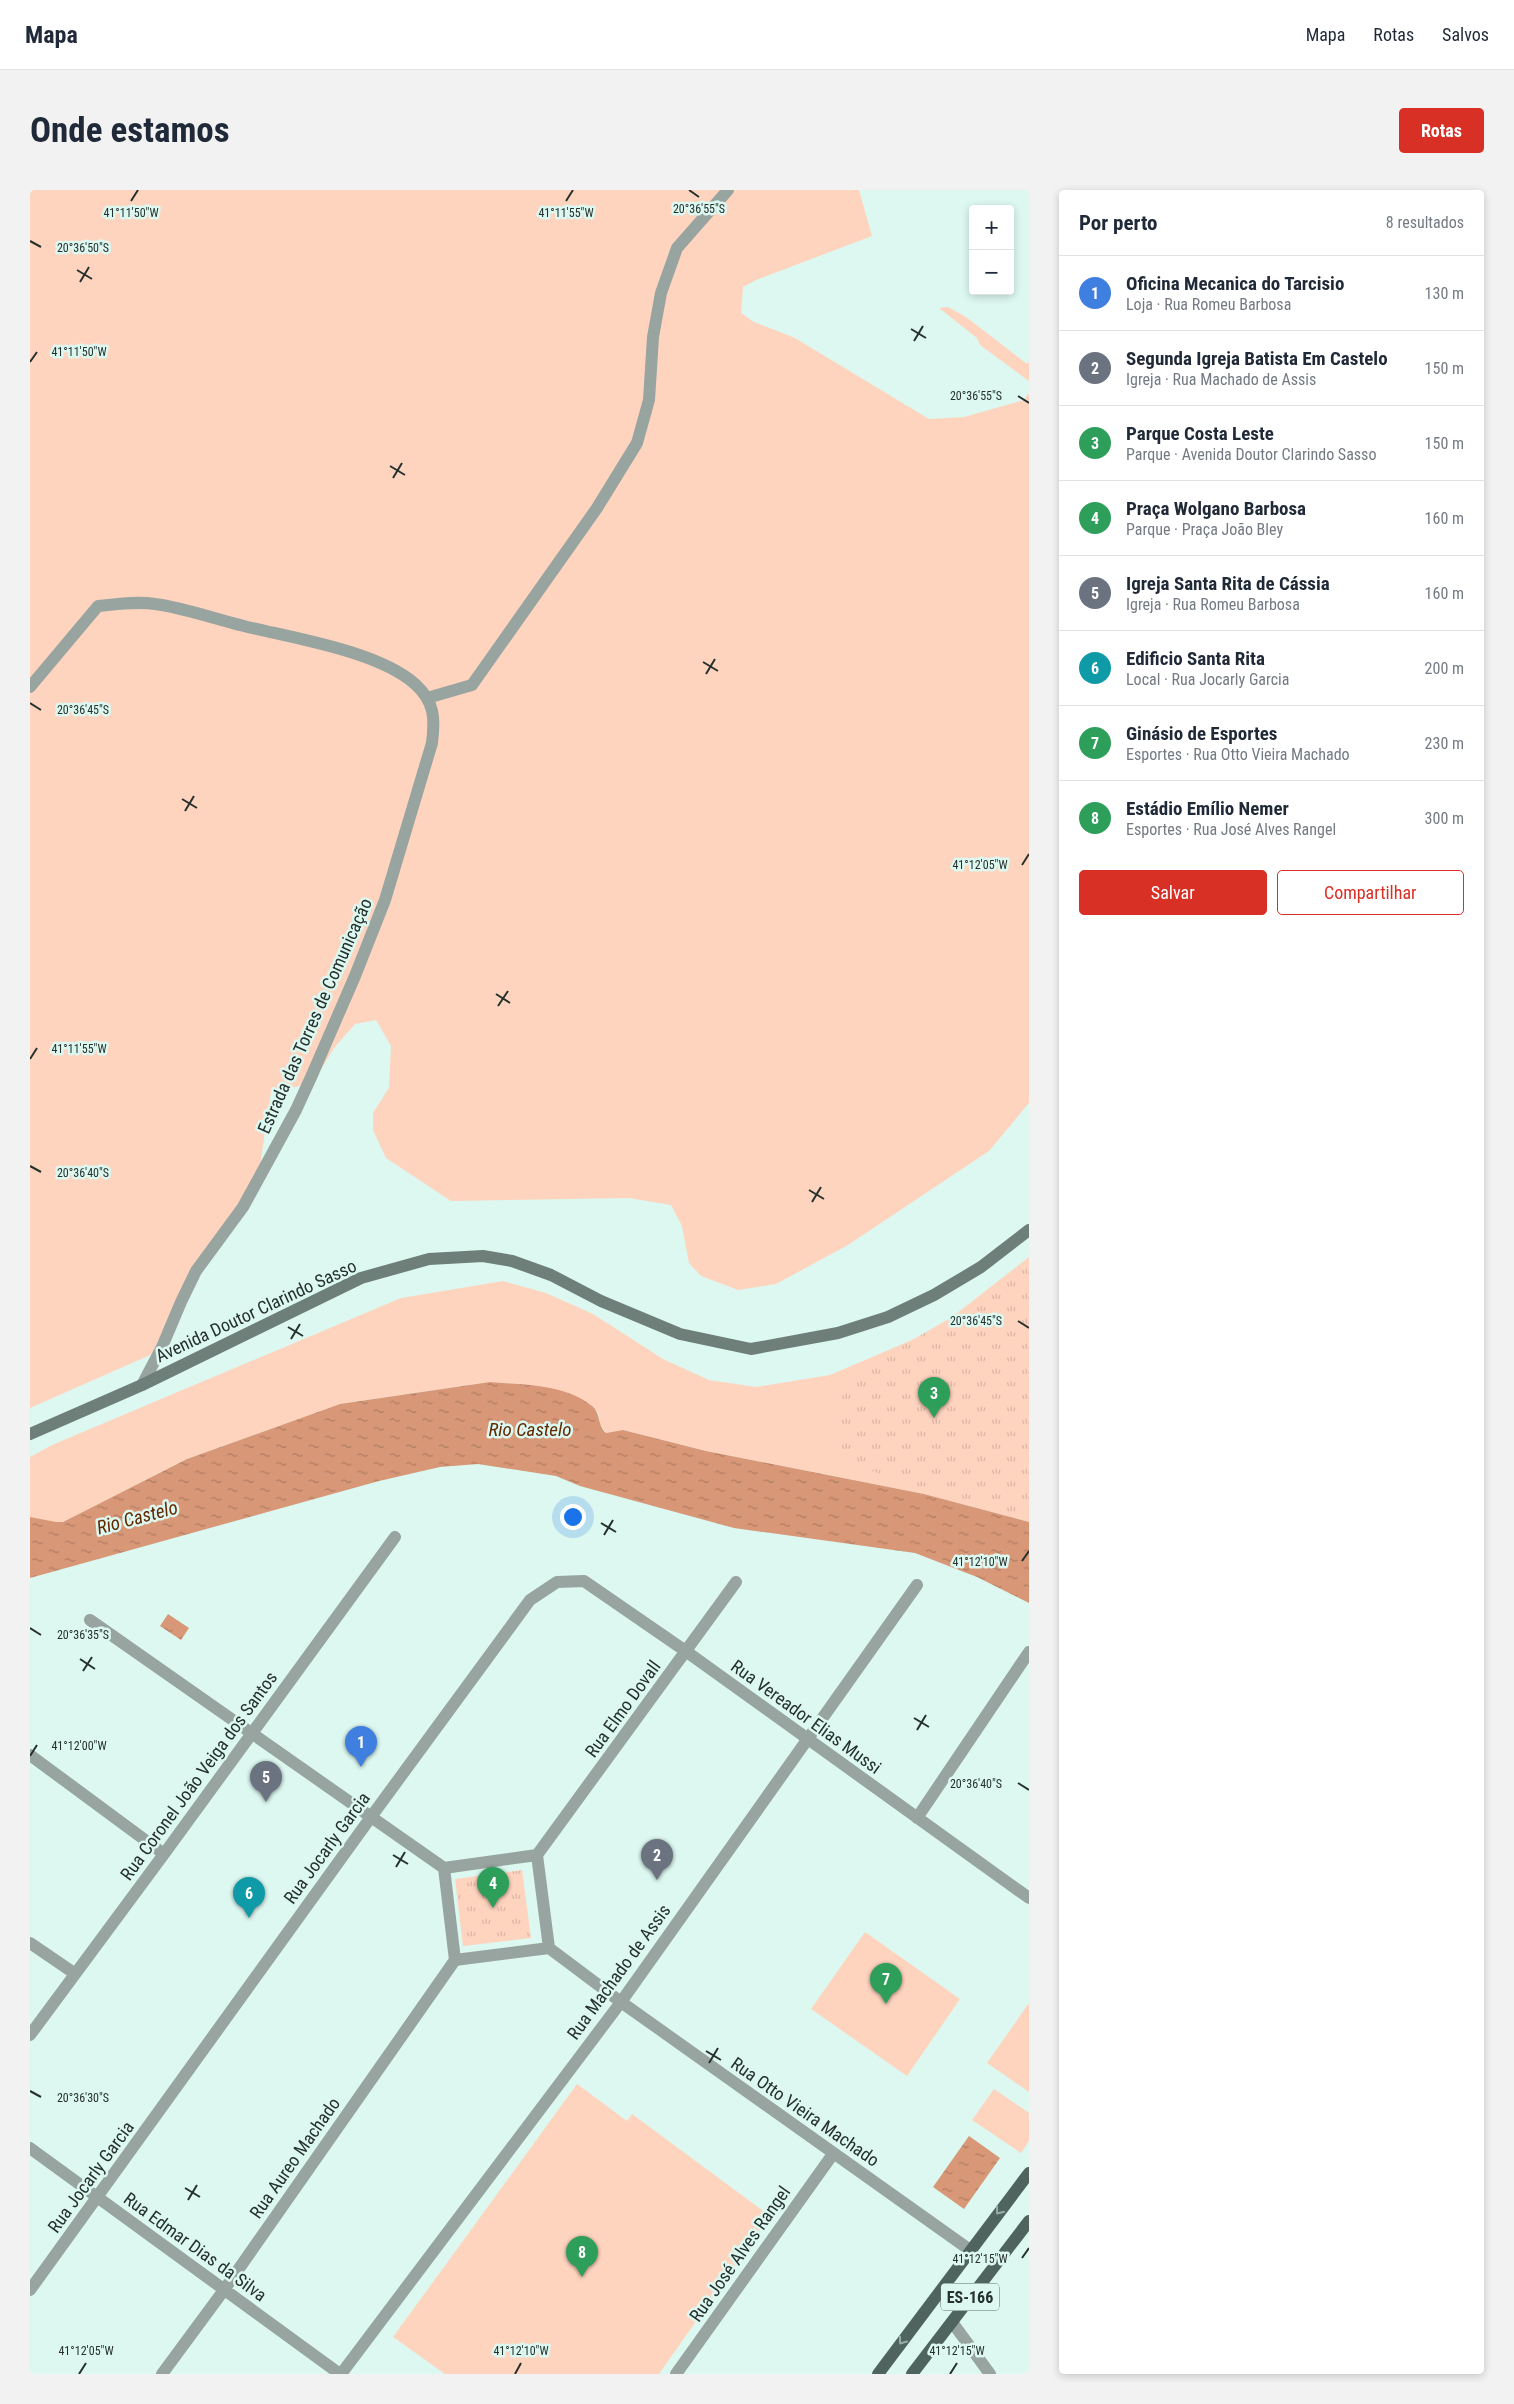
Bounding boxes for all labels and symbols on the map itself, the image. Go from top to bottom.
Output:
text: 20°36'55"S [673,202,725,216]
text: 41°11'50"W [103,206,159,220]
text: 41°11'55"W [538,206,594,220]
text: 20°36'50"S [57,241,109,255]
text: 41°11'50"W [51,345,107,359]
text: 20°36'55"S [950,389,1002,403]
text: 20°36'45"S [57,703,109,717]
text: 41°12'05"W [952,858,1008,872]
street label: Estrada das Torres de Comunicação [253,895,376,1137]
text: 41°11'55"W [51,1042,107,1056]
text: 20°36'40"S [57,1166,109,1180]
street label: Avenida Doutor Clarindo Sasso [152,1255,360,1366]
text: 20°36'45"S [950,1314,1002,1328]
pin: 3 [918,1377,950,1418]
water label: Rio Castelo [489,1418,571,1441]
water label: Rio Castelo [94,1496,180,1539]
your location [560,1504,586,1530]
text: 41°12'10"W [952,1555,1008,1569]
text: 20°36'35"S [57,1628,109,1642]
street label: Rua Vereador Elias Mussi [727,1655,885,1778]
street label: Rua Elmo Dovall [580,1656,665,1761]
street label: Rua Coronel João Veiga dos Santos [116,1667,281,1884]
pin: 1 [345,1726,377,1767]
text: 41°12'00"W [51,1739,107,1753]
pin: 5 [250,1761,282,1802]
text: 20°36'40"S [950,1777,1002,1791]
street label: Rua Jocarly Garcia [279,1788,374,1908]
pin: 2 [641,1839,673,1880]
pin: 4 [477,1867,509,1908]
pin: 6 [233,1877,265,1918]
street label: Rua Machado de Assis [563,1900,675,2043]
pin: 7 [870,1963,902,2004]
street label: Rua Otto Vieira Machado [727,2053,883,2171]
text: 20°36'30"S [57,2091,109,2105]
street label: Rua Aureo Machado [245,2093,344,2222]
street label: Rua Jocarly Garcia [43,2117,138,2237]
street label: Rua José Alves Rangel [685,2182,794,2326]
street label: Rua Edmar Dias da Silva [120,2188,271,2305]
one-way arrow [997,2205,1005,2214]
pin: 8 [566,2236,598,2277]
text: 41°12'15"W [952,2252,1008,2266]
road number: ES-166 [941,2284,999,2310]
one-way arrow [899,2336,908,2345]
text: 41°12'05"W [58,2344,114,2358]
text: 41°12'10"W [493,2344,549,2358]
text: 41°12'15"W [929,2344,985,2358]

